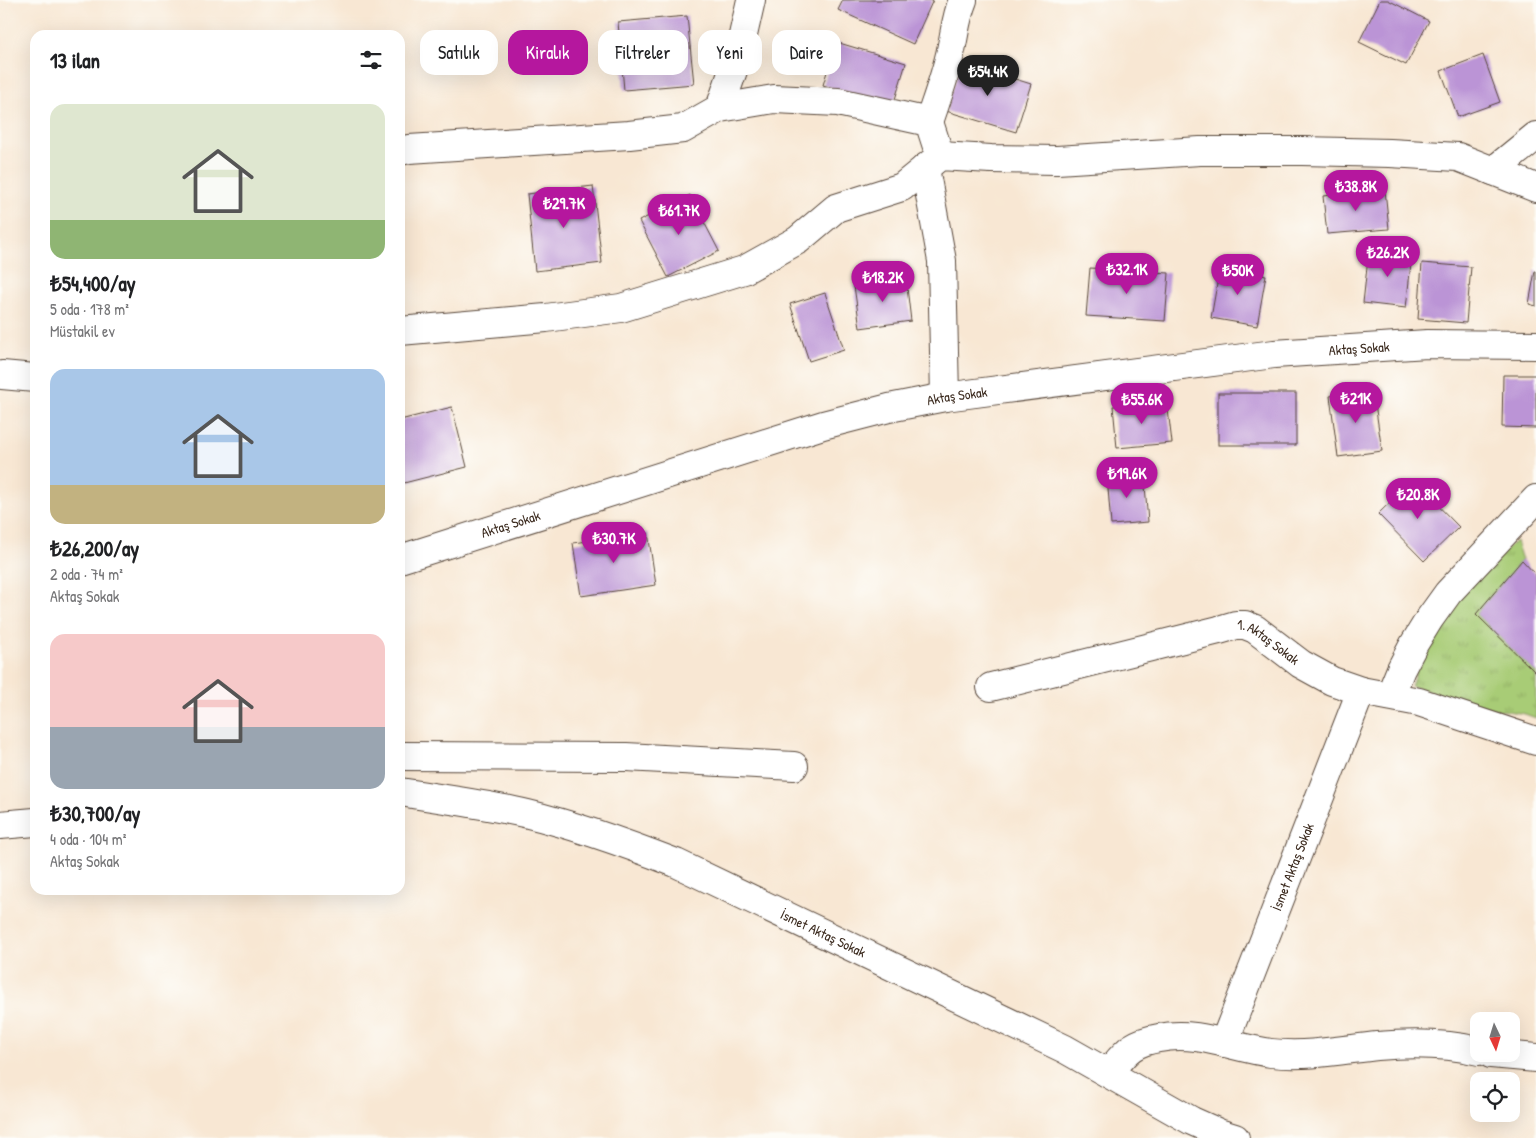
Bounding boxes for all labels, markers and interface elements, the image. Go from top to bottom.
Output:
chip: Satılık [420,30,498,75]
chip: Kiralık [508,30,588,75]
chip: Filtreler [598,30,688,75]
chip: Yeni [698,30,762,75]
chip: Daire [772,30,841,75]
text: 13 ilan [50,46,100,75]
icon: filters [357,46,385,74]
pin: ₺54.4K [947,54,1029,97]
text: ₺54.4K [968,60,1008,82]
icon: home [173,136,263,226]
pin: ₺38.8K [1315,170,1397,212]
text: ₺38.8K [1335,175,1377,197]
pin: ₺29.7K [523,186,605,229]
text: ₺29.7K [543,192,585,214]
pin: ₺61.7K [638,194,720,236]
text: ₺61.7K [658,199,700,221]
pin: ₺26.2K [1347,236,1429,278]
text: ₺26.2K [1367,241,1409,263]
pin: ₺32.1K [1086,252,1168,295]
pin: ₺50K [1208,254,1268,296]
text: ₺32.1K [1106,258,1148,280]
text: ₺50K [1222,259,1254,281]
pin: ₺18.2K [842,260,924,303]
text: ₺18.2K [862,266,904,288]
text: ₺54,400/ay [50,269,136,298]
text: 5 oda · 178 m² [50,298,129,320]
text: Müstakil ev [50,320,115,342]
street label: Aktaş Sokak [1328,336,1390,359]
street label: Aktaş Sokak [925,382,988,409]
pin: ₺55.6K [1101,382,1183,425]
pin: ₺21K [1326,382,1386,424]
text: ₺21K [1341,387,1371,409]
text: ₺55.6K [1122,388,1162,410]
icon: home [173,401,263,491]
pin: ₺19.6K [1086,456,1168,499]
text: ₺19.6K [1107,462,1147,484]
pin: ₺20.8K [1377,478,1459,520]
text: ₺20.8K [1397,483,1439,505]
street label: Aktaş Sokak [479,505,542,542]
pin: ₺30.7K [573,522,655,564]
text: ₺30.7K [592,527,636,549]
text: ₺26,200/ay [50,534,139,563]
text: 2 oda · 74 m² [50,563,123,585]
text: Aktaş Sokak [50,585,119,607]
street label: 1. Aktaş Sokak [1237,615,1304,669]
icon: home [173,666,263,756]
text: ₺30,700/ay [50,799,140,828]
street label: İsmet Aktaş Sokak [1266,820,1318,913]
text: 4 oda · 104 m² [50,828,126,850]
text: Aktaş Sokak [50,850,119,872]
street label: İsmet Aktaş Sokak [777,904,869,962]
north arrow [1470,1012,1520,1062]
map controls [1470,1012,1520,1122]
button: locate [1470,1072,1520,1122]

